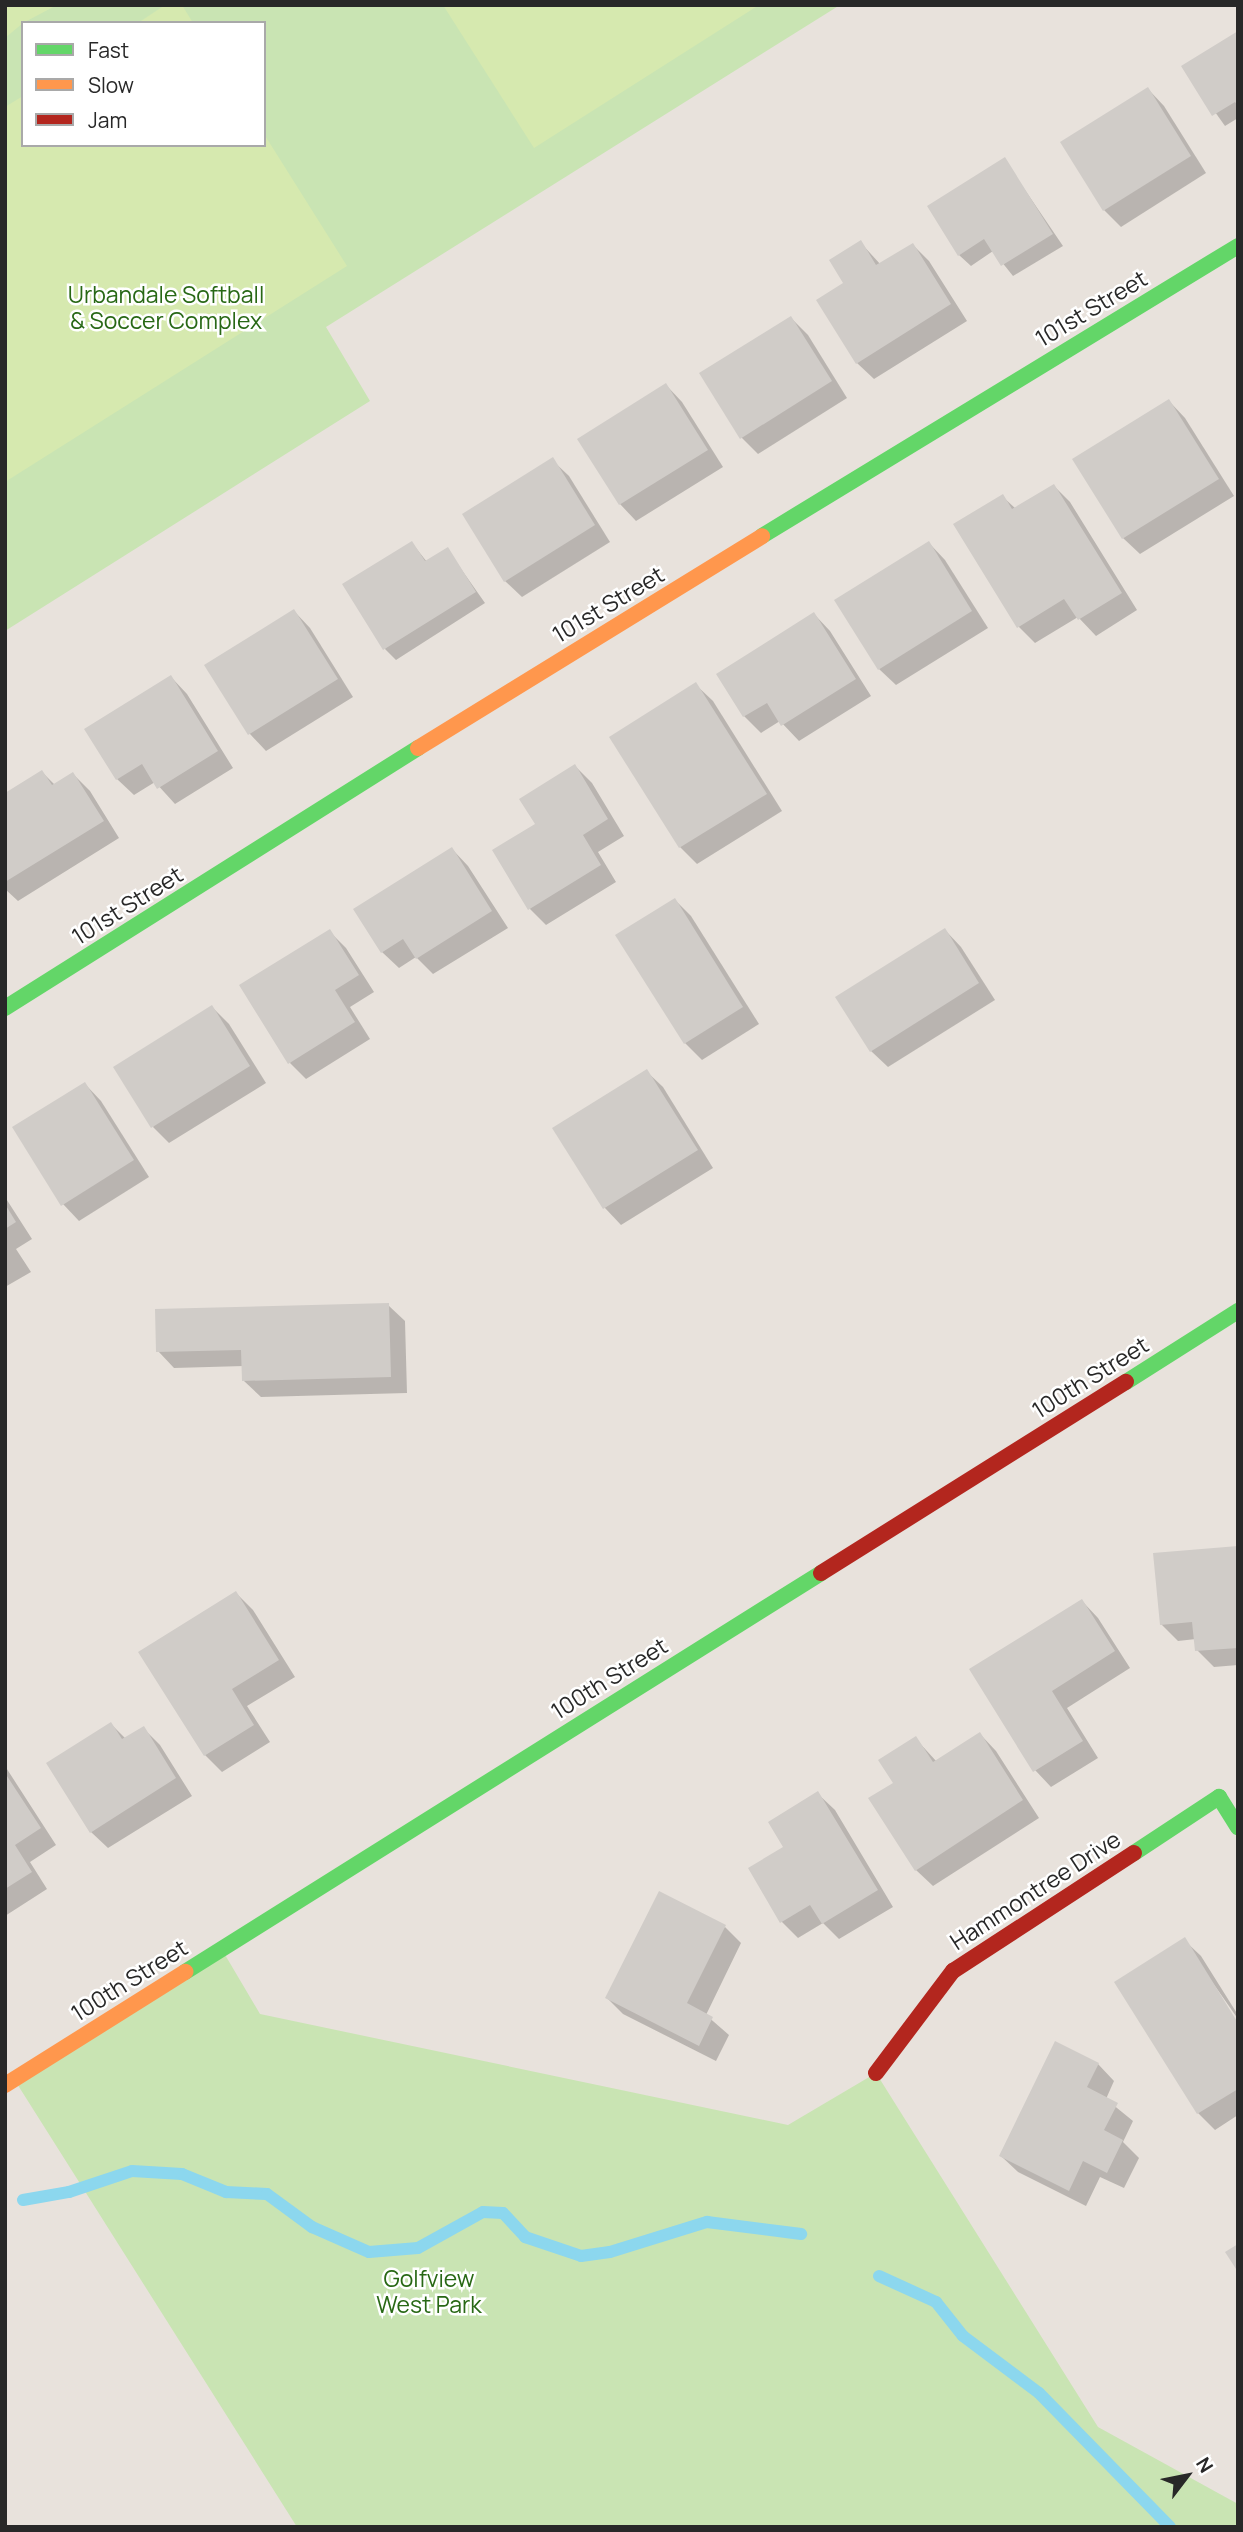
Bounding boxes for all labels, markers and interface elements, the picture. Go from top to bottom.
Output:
legend [21,21,266,147]
text: Fast [88,36,129,64]
text: Slow [88,71,134,99]
text: Jam [88,106,127,134]
street label: 101st Street [1030,264,1152,352]
park label: Urbandale Softball & Soccer Complex [68,280,264,334]
street label: 101st Street [547,560,669,648]
street label: 101st Street [67,860,187,950]
street label: 100th Street [1027,1330,1153,1424]
street label: 100th Street [546,1631,672,1725]
street label: Hammontree Drive [945,1825,1125,1955]
street label: 100th Street [66,1933,192,2027]
park label: Golfview West Park [376,2264,482,2318]
north arrow [1152,2441,1222,2511]
text: N [1190,2452,1219,2478]

